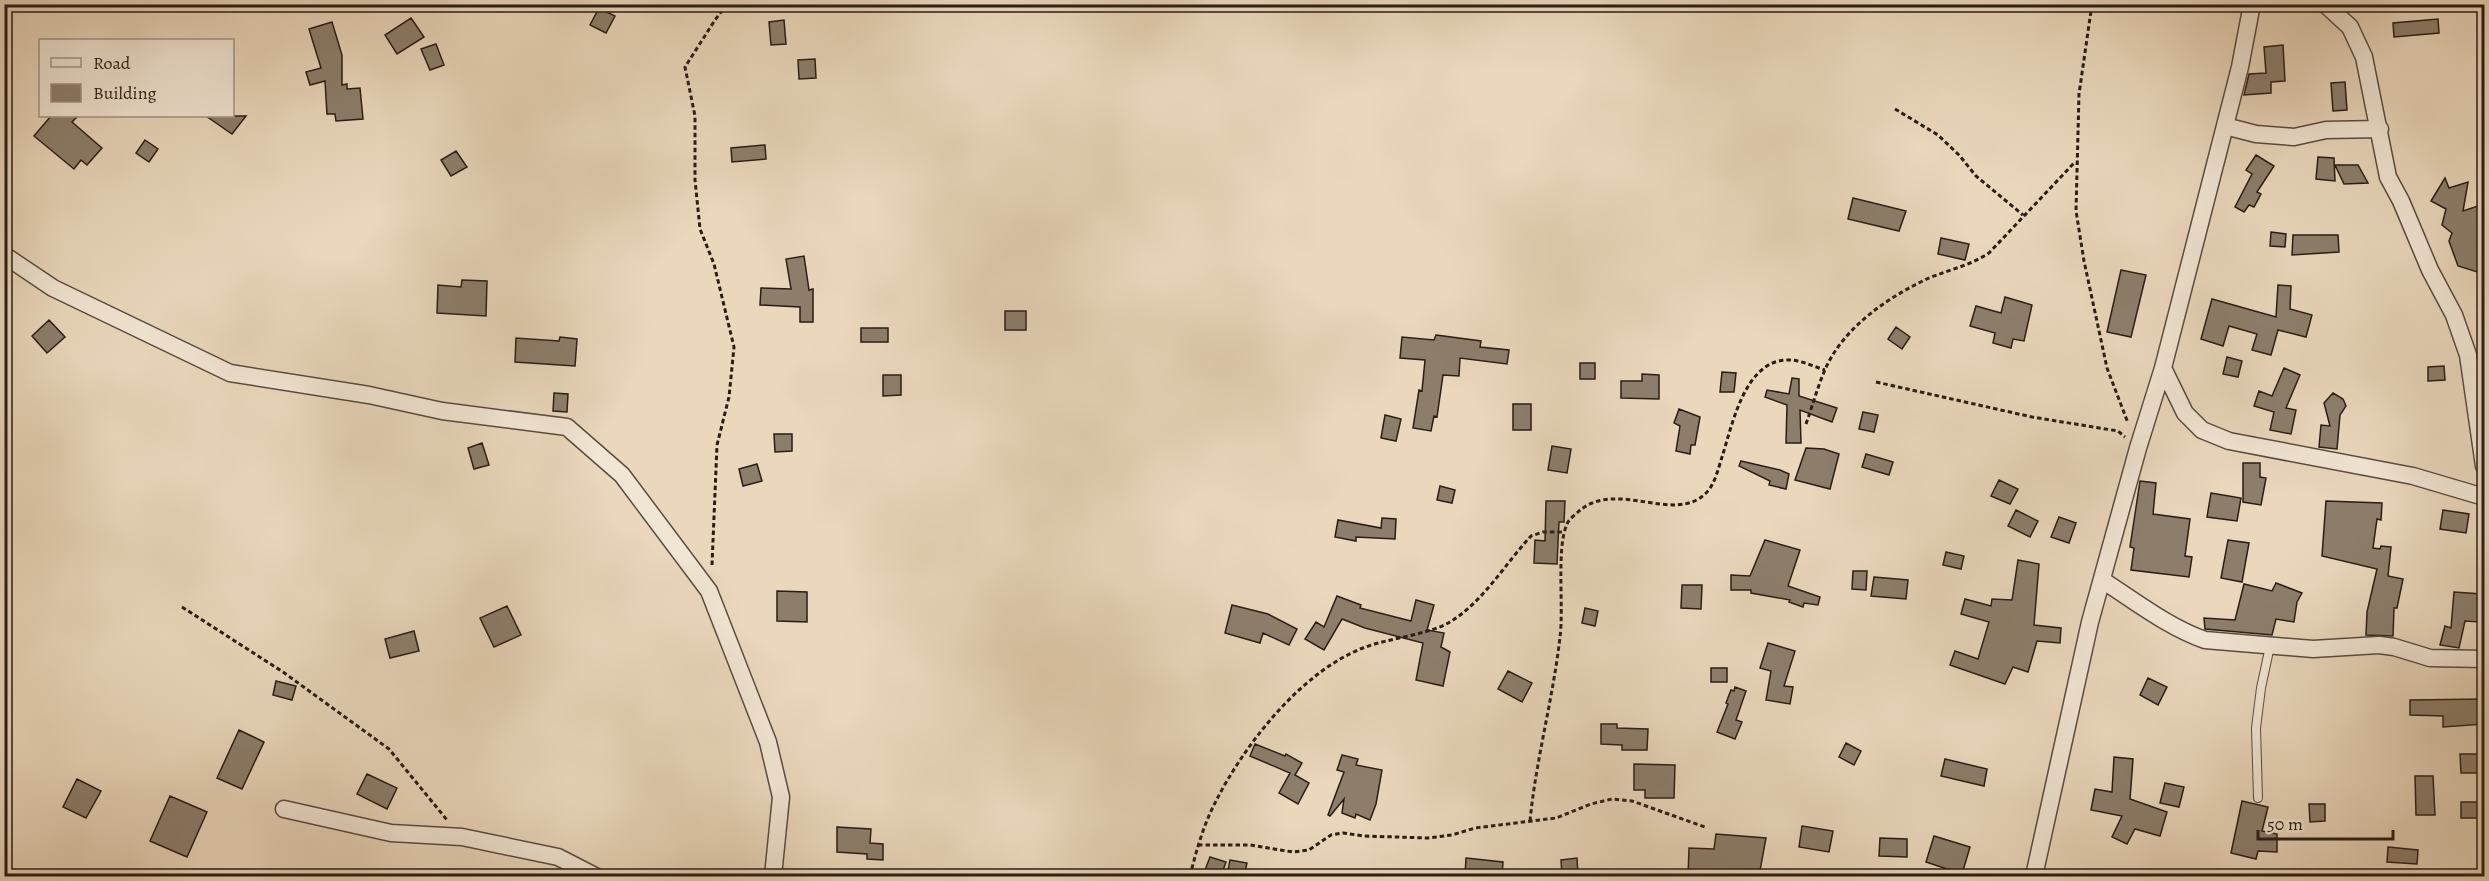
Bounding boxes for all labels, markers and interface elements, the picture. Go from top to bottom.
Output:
legend [39,39,234,117]
text: Road [93,51,131,75]
text: Building [93,81,157,105]
scale bar [2258,803,2393,841]
text: 50 m [2267,812,2303,836]

